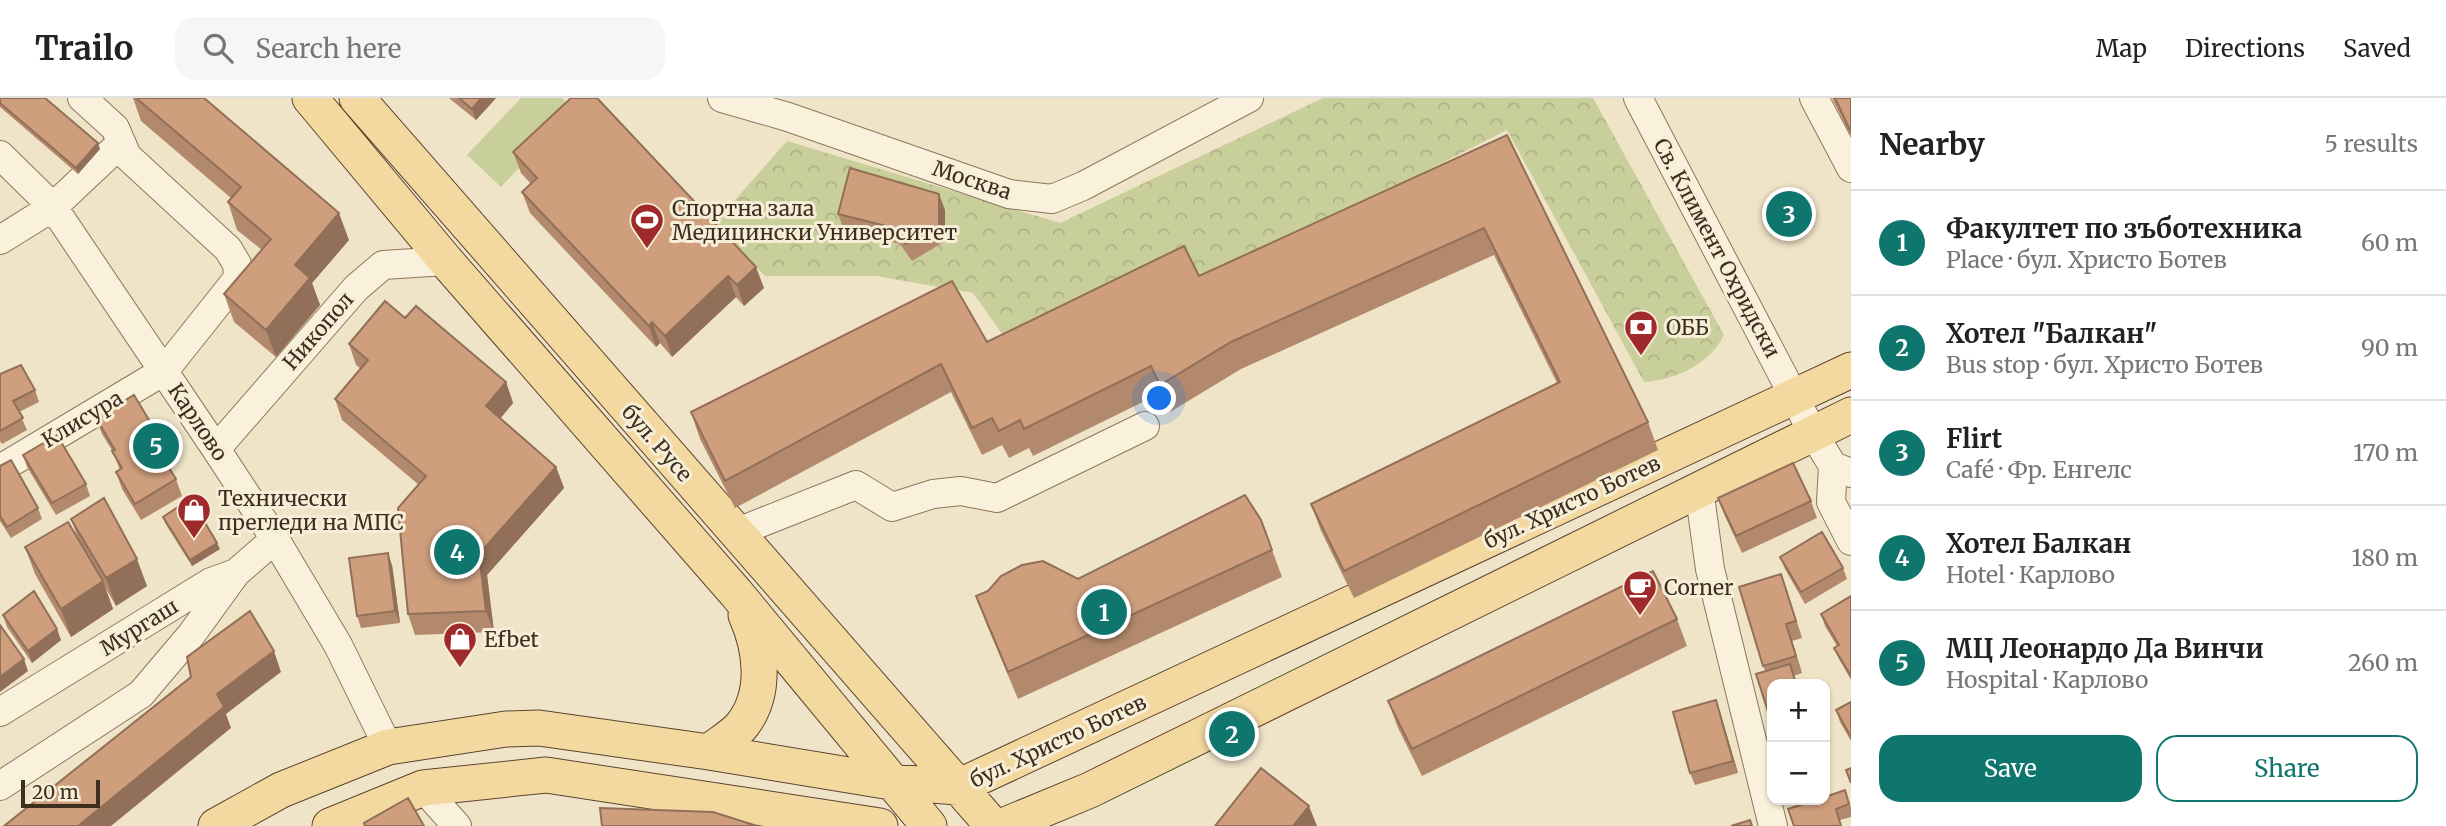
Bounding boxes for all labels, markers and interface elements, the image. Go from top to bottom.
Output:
search box [175,17,665,80]
text: Trailo [35,28,133,69]
icon: search [199,29,237,67]
text: Search here [255,32,401,65]
text: Map [2096,33,2147,64]
text: Directions [2185,33,2305,64]
text: Saved [2343,33,2411,64]
text: Nearby [1879,125,1985,163]
text: 5 results [2324,129,2418,158]
street label: Св. Климент Охридски [1648,134,1786,362]
street label: Москва [929,155,1015,205]
pin: 3 [1766,188,1812,240]
place label: Спортна зала Медицински Университет [672,195,957,246]
sports icon: Спортна зала Медицински Университет [628,201,666,250]
text: Факултет по зъботехника [1946,212,2302,245]
text: 1 [1897,228,1907,257]
text: 60 m [2361,228,2418,257]
text: Place · бул. Христо Ботев [1946,245,2227,274]
street label: Никопол [277,287,359,375]
bank icon: ОББ [1622,308,1660,357]
place label: ОББ [1666,314,1709,341]
text: Хотел "Балкан" [1946,317,2157,350]
text: 2 [1895,333,1909,362]
text: 90 m [2361,333,2418,362]
text: Bus stop · бул. Христо Ботев [1946,350,2263,379]
street label: Карлово [162,378,234,466]
your location [1142,381,1176,415]
street label: Клисура [37,384,127,454]
street label: бул. Русе [616,399,698,487]
pin: 5 [133,420,179,472]
text: Flirt [1946,422,2002,455]
text: 3 [1895,438,1909,467]
text: 170 m [2353,438,2418,467]
street label: бул. Христо Ботев [1480,449,1664,555]
text: Café · Фр. Енгелс [1946,455,2132,484]
place label: Технически прегледи на МПС [218,485,404,536]
shop icon: Технически прегледи на МПС [175,491,213,540]
pin: 4 [434,526,480,578]
text: Хотел Балкан [1946,527,2131,560]
text: 4 [1895,543,1909,572]
text: 180 m [2352,543,2418,572]
text: Hotel · Карлово [1946,560,2115,589]
cafe icon: Corner [1621,568,1659,617]
place label: Corner [1664,574,1733,601]
pin: 1 [1081,586,1127,638]
street label: Мургаш [95,592,183,662]
shop icon: Efbet [441,620,479,669]
place label: Efbet [484,626,539,653]
text: МЦ Леонардо Да Винчи [1946,632,2264,665]
text: 5 [1895,648,1909,677]
text: 260 m [2348,648,2418,677]
text: Hospital · Карлово [1946,665,2148,694]
map controls [1767,679,1830,805]
button: + [1767,679,1830,742]
street label: бул. Христо Ботев [966,688,1150,794]
pin: 2 [1209,708,1255,760]
button: Save [1879,735,2142,802]
button: Share [2156,735,2418,802]
button: − [1767,742,1830,805]
scale bar [21,777,100,809]
text: 20 m [32,780,79,804]

